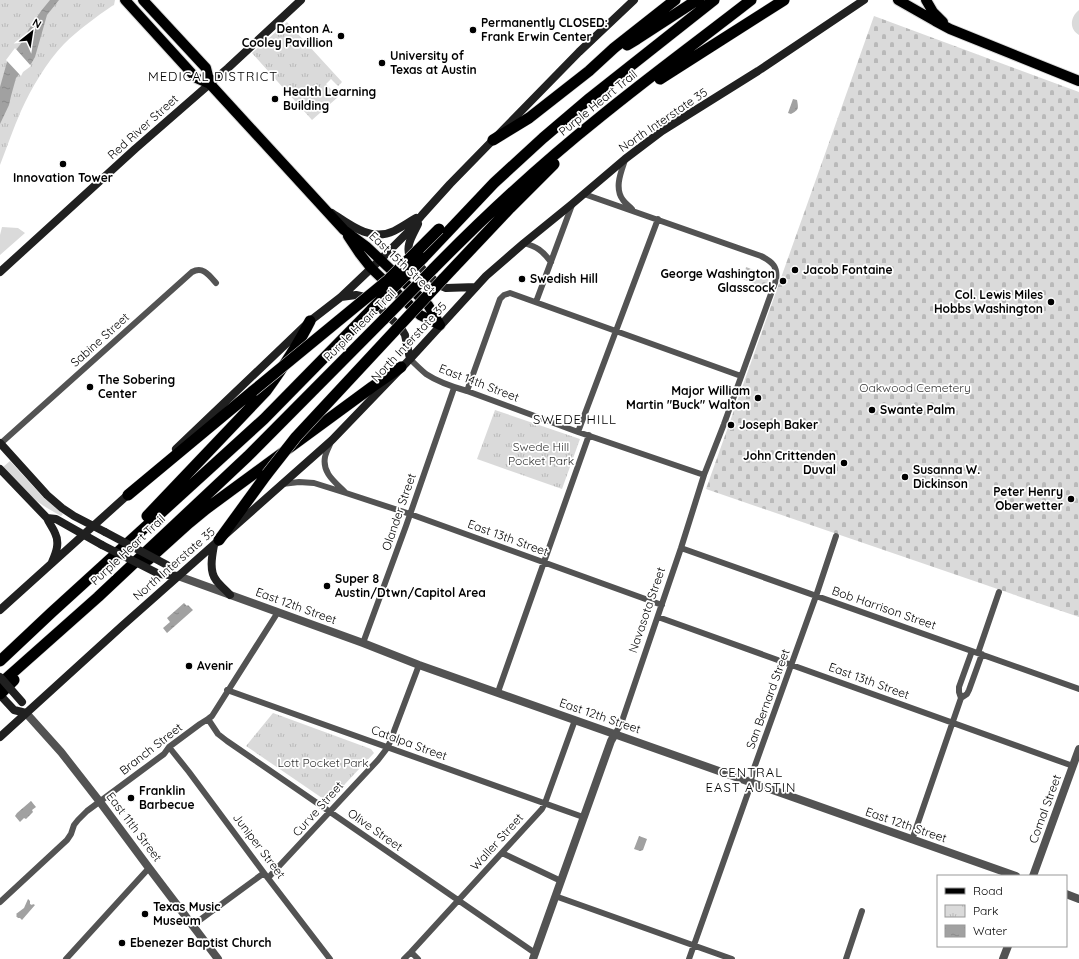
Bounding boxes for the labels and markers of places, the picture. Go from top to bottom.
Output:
place label: Permanently CLOSED: Frank Erwin Center [481,15,608,44]
place label: Denton A. Cooley Pavillion [242,21,333,50]
marker: Permanently CLOSED: Frank Erwin Center [468,25,478,35]
marker: Denton A. Cooley Pavillion [336,31,346,41]
place label: University of Texas at Austin [390,48,477,77]
marker: University of Texas at Austin [377,58,387,68]
place label: Health Learning Building [283,84,376,113]
marker: Health Learning Building [270,94,280,104]
marker: Innovation Tower [58,159,68,169]
place label: Innovation Tower [13,170,113,185]
place label: Jacob Fontaine [803,262,893,277]
marker: Jacob Fontaine [790,265,800,275]
place label: George Washington Glasscock [661,266,775,295]
place label: Swedish Hill [530,271,598,286]
marker: Swedish Hill [517,274,527,284]
marker: George Washington Glasscock [778,276,788,286]
place label: Col. Lewis Miles Hobbs Washington [934,287,1043,316]
marker: Col. Lewis Miles Hobbs Washington [1046,297,1056,307]
place label: The Sobering Center [98,372,175,401]
marker: The Sobering Center [85,382,95,392]
place label: Major William Martin "Buck" Walton [626,383,750,412]
marker: Major William Martin "Buck" Walton [753,393,763,403]
place label: Swante Palm [880,402,955,417]
marker: Swante Palm [867,405,877,415]
place label: Joseph Baker [739,417,818,432]
marker: Joseph Baker [726,420,736,430]
place label: John Crittenden Duval [743,448,836,477]
marker: John Crittenden Duval [839,458,849,468]
place label: Susanna W. Dickinson [913,462,980,491]
marker: Susanna W. Dickinson [900,472,910,482]
place label: Peter Henry Oberwetter [993,484,1063,513]
marker: Peter Henry Oberwetter [1066,494,1076,504]
place label: Super 8 Austin/Dtwn/Capitol Area [335,571,486,600]
marker: Super 8 Austin/Dtwn/Capitol Area [322,581,332,591]
place label: Avenir [197,658,233,673]
marker: Avenir [184,661,194,671]
place label: Franklin Barbecue [139,783,195,812]
marker: Franklin Barbecue [126,793,136,803]
place label: Texas Music Museum [153,899,220,928]
marker: Texas Music Museum [140,909,150,919]
place label: Ebenezer Baptist Church [130,935,272,950]
marker: Ebenezer Baptist Church [117,938,127,948]

